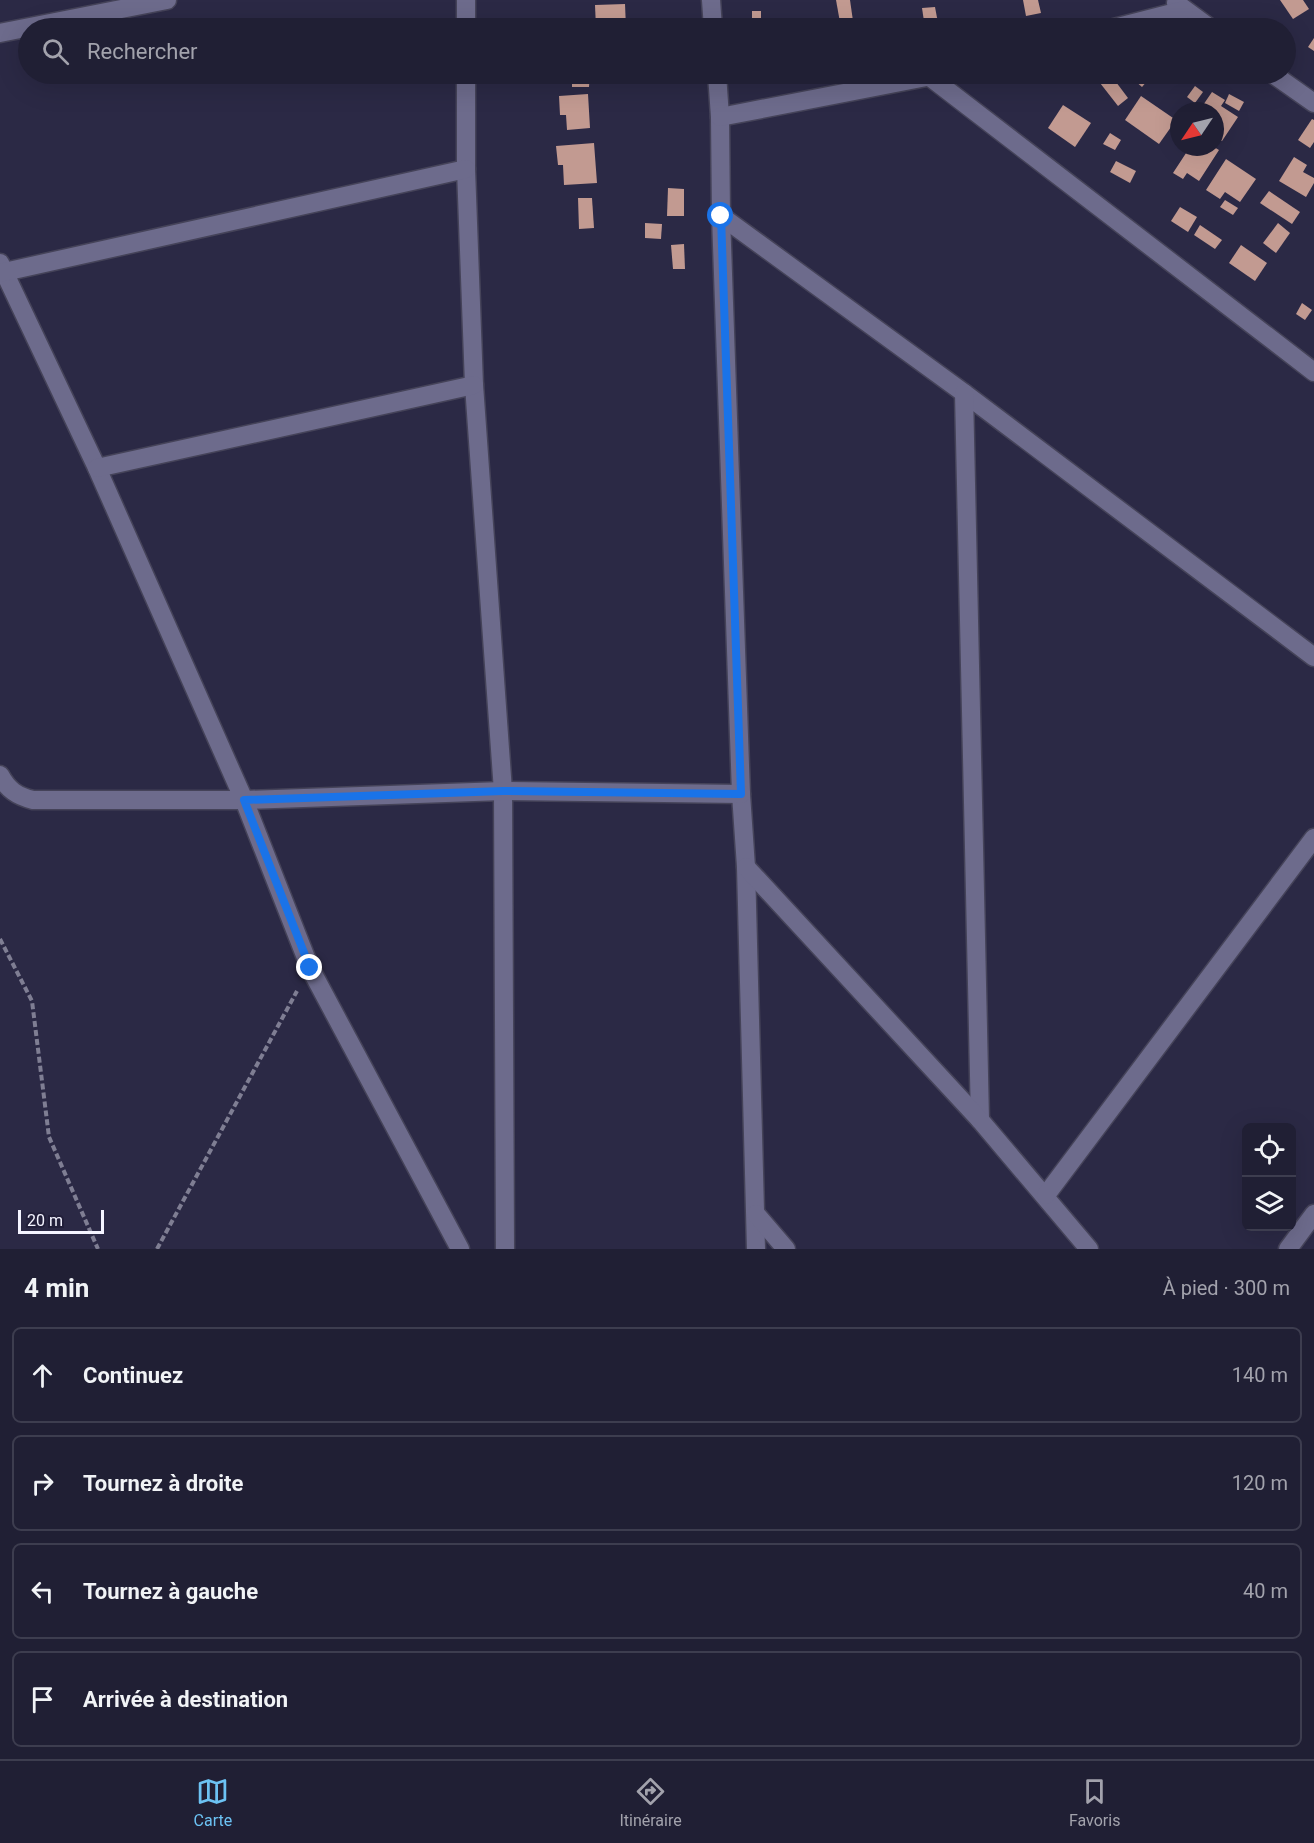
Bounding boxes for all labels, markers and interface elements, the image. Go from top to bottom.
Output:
search box [18,18,1296,84]
icon: search [39,35,72,68]
text: Rechercher [87,39,198,64]
north arrow [1170,102,1224,156]
route start [707,202,733,228]
route end [296,954,322,980]
map controls [1242,1123,1296,1231]
button: locate [1242,1123,1296,1177]
button: layers [1242,1177,1296,1231]
scale bar [18,1207,104,1234]
text: 20 m [27,1211,63,1230]
text: 4 min [24,1273,89,1303]
text: À pied · 300 m [1163,1276,1290,1300]
icon: ahead [26,1359,59,1392]
text: Continuez [83,1363,183,1388]
text: 140 m [1232,1363,1288,1387]
icon: right [26,1467,59,1500]
text: Tournez à droite [83,1471,243,1496]
text: 120 m [1232,1471,1288,1495]
icon: left [26,1575,59,1608]
text: Tournez à gauche [83,1579,258,1604]
text: 40 m [1243,1579,1288,1603]
icon: arrive [26,1683,59,1716]
text: Arrivée à destination [83,1687,288,1712]
tab: Carte [194,1775,232,1830]
tab: Itinéraire [619,1775,682,1830]
tab: Favoris [1069,1775,1120,1830]

